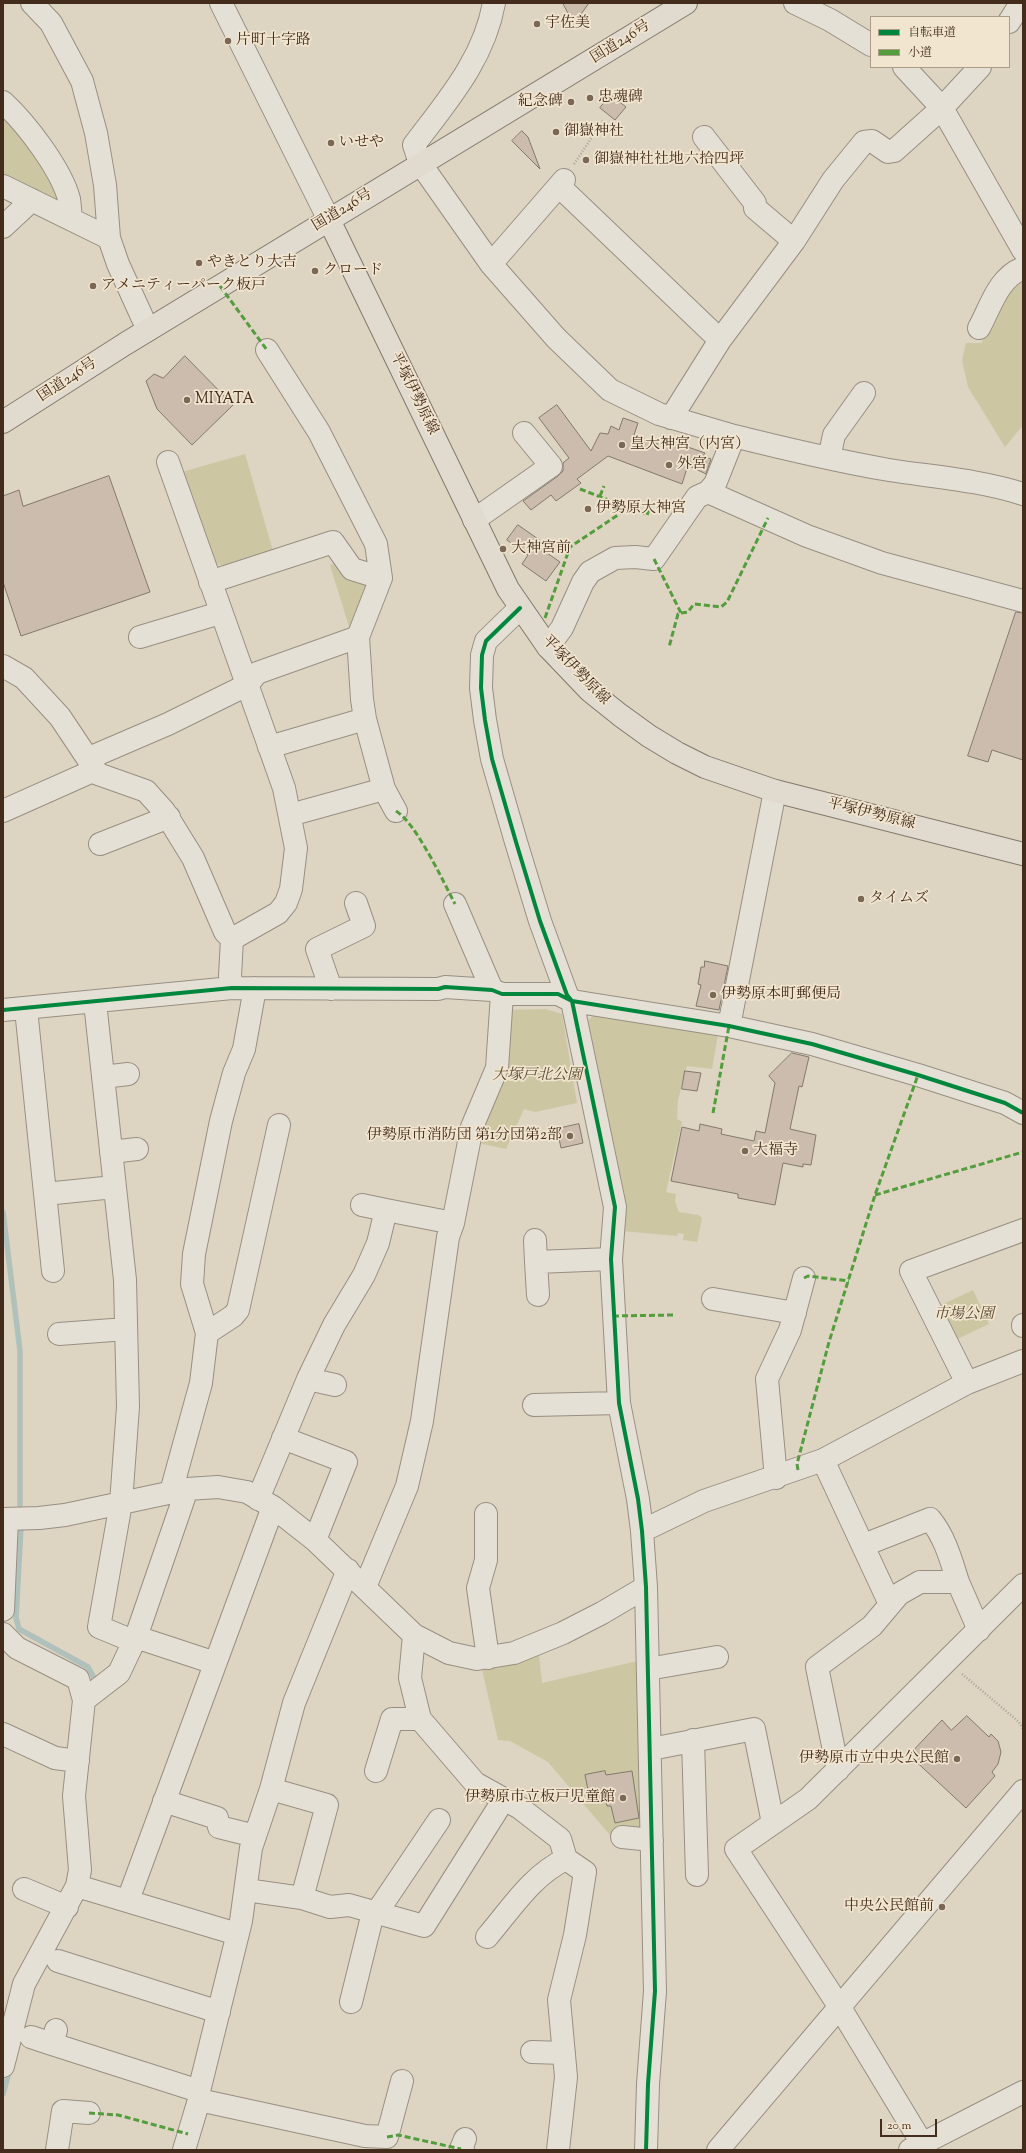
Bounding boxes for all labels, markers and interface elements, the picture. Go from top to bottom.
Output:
place label: 宇佐美 [545,15,590,33]
legend [870,16,1010,68]
street label: 国道246号 [588,18,654,68]
marker: 宇佐美 [532,19,542,29]
text: 自転車道 [908,24,956,42]
place label: 片町十字路 [236,32,311,50]
marker: 片町十字路 [223,36,233,46]
text: 小道 [908,44,932,62]
place label: 忠魂碑 [598,89,643,107]
place label: 紀念碑 [518,93,563,111]
marker: 忠魂碑 [585,93,595,103]
marker: 紀念碑 [566,97,576,107]
place label: 御嶽神社 [564,123,624,141]
marker: 御嶽神社 [551,127,561,137]
place label: いせや [339,134,384,152]
marker: いせや [326,138,336,148]
place label: 御嶽神社社地六拾四坪 [594,151,744,169]
marker: 御嶽神社社地六拾四坪 [581,155,591,165]
street label: 国道246号 [310,186,376,236]
place label: やきとり大吉 [207,254,297,272]
marker: やきとり大吉 [194,258,204,268]
place label: クロード [323,262,383,280]
marker: クロード [310,266,320,276]
place label: アメニティーパーク板戸 [101,277,266,295]
marker: アメニティーパーク板戸 [88,281,98,291]
street label: 平塚伊勢原線 [385,350,441,438]
street label: 国道246号 [35,355,101,407]
place label: MIYATA [195,391,255,409]
marker: MIYATA [182,395,192,405]
place label: 皇大神宮（内宮） [630,436,750,454]
marker: 皇大神宮（内宮） [617,440,627,450]
place label: 外宮 [677,456,707,474]
marker: 外宮 [664,460,674,470]
place label: 伊勢原大神宮 [596,500,686,518]
marker: 伊勢原大神宮 [583,504,593,514]
place label: 大神宮前 [511,540,571,558]
marker: 大神宮前 [498,544,508,554]
street label: 平塚伊勢原線 [537,632,613,710]
street label: 平塚伊勢原線 [825,795,917,835]
place label: タイムズ [869,890,929,908]
marker: タイムズ [856,894,866,904]
place label: 伊勢原本町郵便局 [721,986,841,1004]
marker: 伊勢原本町郵便局 [708,990,718,1000]
park label: 大塚戸北公園 [492,1067,582,1085]
place label: 伊勢原市消防団 第1分団第2部 [367,1127,562,1145]
marker: 伊勢原市消防団 第1分団第2部 [565,1131,575,1141]
place label: 大福寺 [753,1142,798,1160]
marker: 大福寺 [740,1146,750,1156]
park label: 市場公園 [934,1306,994,1324]
place label: 伊勢原市立中央公民館 [799,1750,949,1768]
marker: 伊勢原市立中央公民館 [952,1754,962,1764]
place label: 伊勢原市立板戸児童館 [465,1789,615,1807]
marker: 伊勢原市立板戸児童館 [618,1793,628,1803]
place label: 中央公民館前 [844,1898,934,1916]
marker: 中央公民館前 [937,1902,947,1912]
scale bar [882,2111,939,2137]
text: 20 m [887,2117,911,2135]

